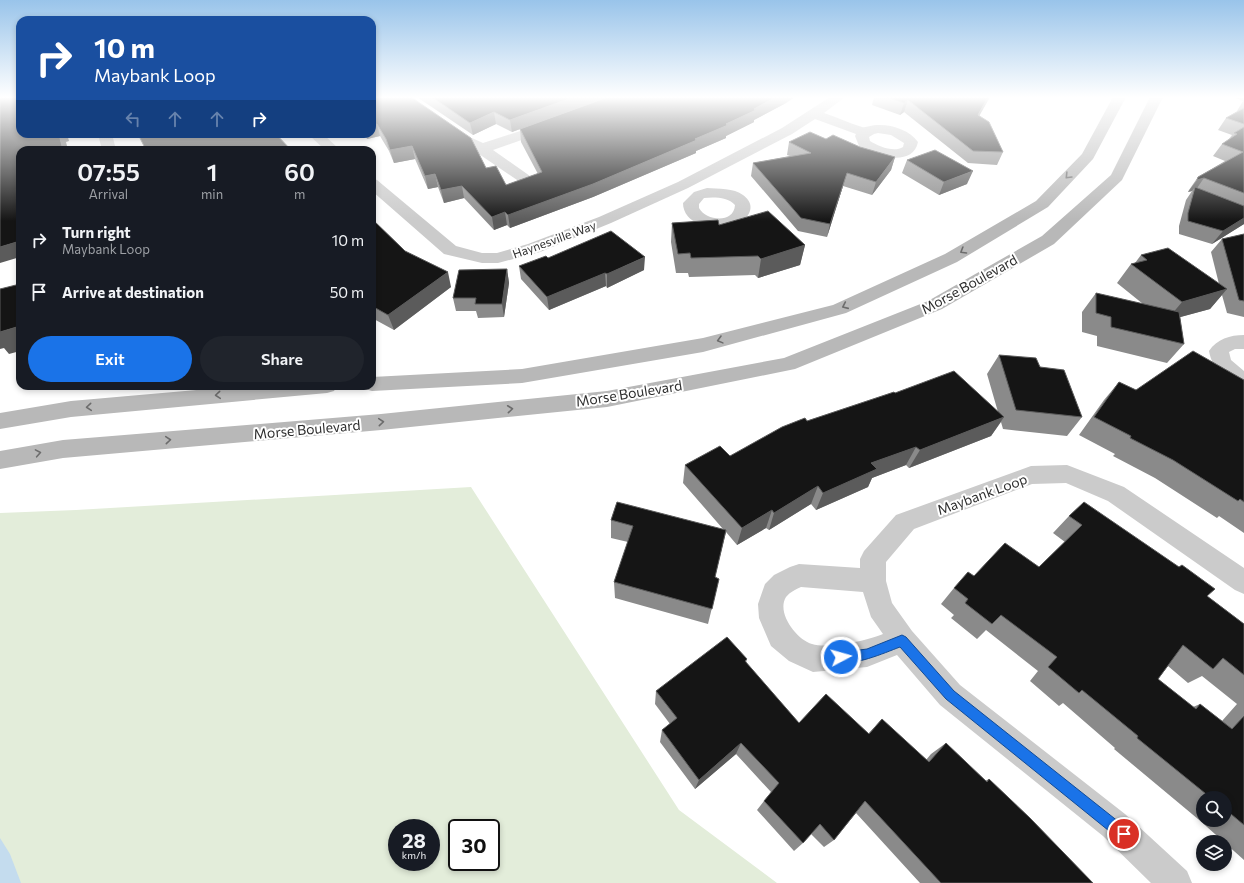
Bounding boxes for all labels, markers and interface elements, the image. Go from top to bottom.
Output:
text: 10 m [94,30,155,64]
icon: right [28,32,80,84]
text: Maybank Loop [94,64,216,86]
icon: left [122,108,144,130]
icon: ahead [164,108,186,130]
icon: ahead [206,108,228,130]
icon: right [248,108,270,130]
text: 07:55 [77,157,140,186]
text: 1 [207,157,217,186]
text: 60 [284,157,315,186]
one-way arrow [1065,171,1073,179]
text: Arrival [89,186,128,202]
text: min [201,186,223,202]
text: m [294,186,305,202]
street label: Haynesville Way [510,217,598,261]
text: Turn right [62,223,131,241]
icon: right [28,229,50,251]
text: 10 m [332,231,364,249]
text: Maybank Loop [62,241,150,257]
one-way arrow [960,246,967,253]
street label: Morse Boulevard [918,251,1020,317]
icon: arrive [28,281,50,303]
text: Arrive at destination [62,283,204,301]
text: 50 m [330,283,364,301]
one-way arrow [842,301,850,309]
one-way arrow [717,335,724,344]
button: Exit [28,336,192,382]
button: Share [200,336,364,382]
street label: Morse Boulevard [575,376,683,410]
one-way arrow [215,390,221,399]
one-way arrow [86,402,92,411]
one-way arrow [507,405,513,414]
street label: Morse Boulevard [253,416,361,442]
one-way arrow [378,418,384,427]
one-way arrow [165,436,171,445]
one-way arrow [35,449,42,458]
street label: Maybank Loop [935,470,1029,518]
position arrow [820,636,862,678]
map controls [1196,791,1232,871]
button: search [1196,791,1232,827]
pin [1107,817,1141,851]
speed limit sign: 30 [448,819,500,871]
icon: arrive [1113,823,1135,845]
text: 28 [402,828,426,852]
button: layers [1196,835,1232,871]
text: km/h [402,849,426,861]

